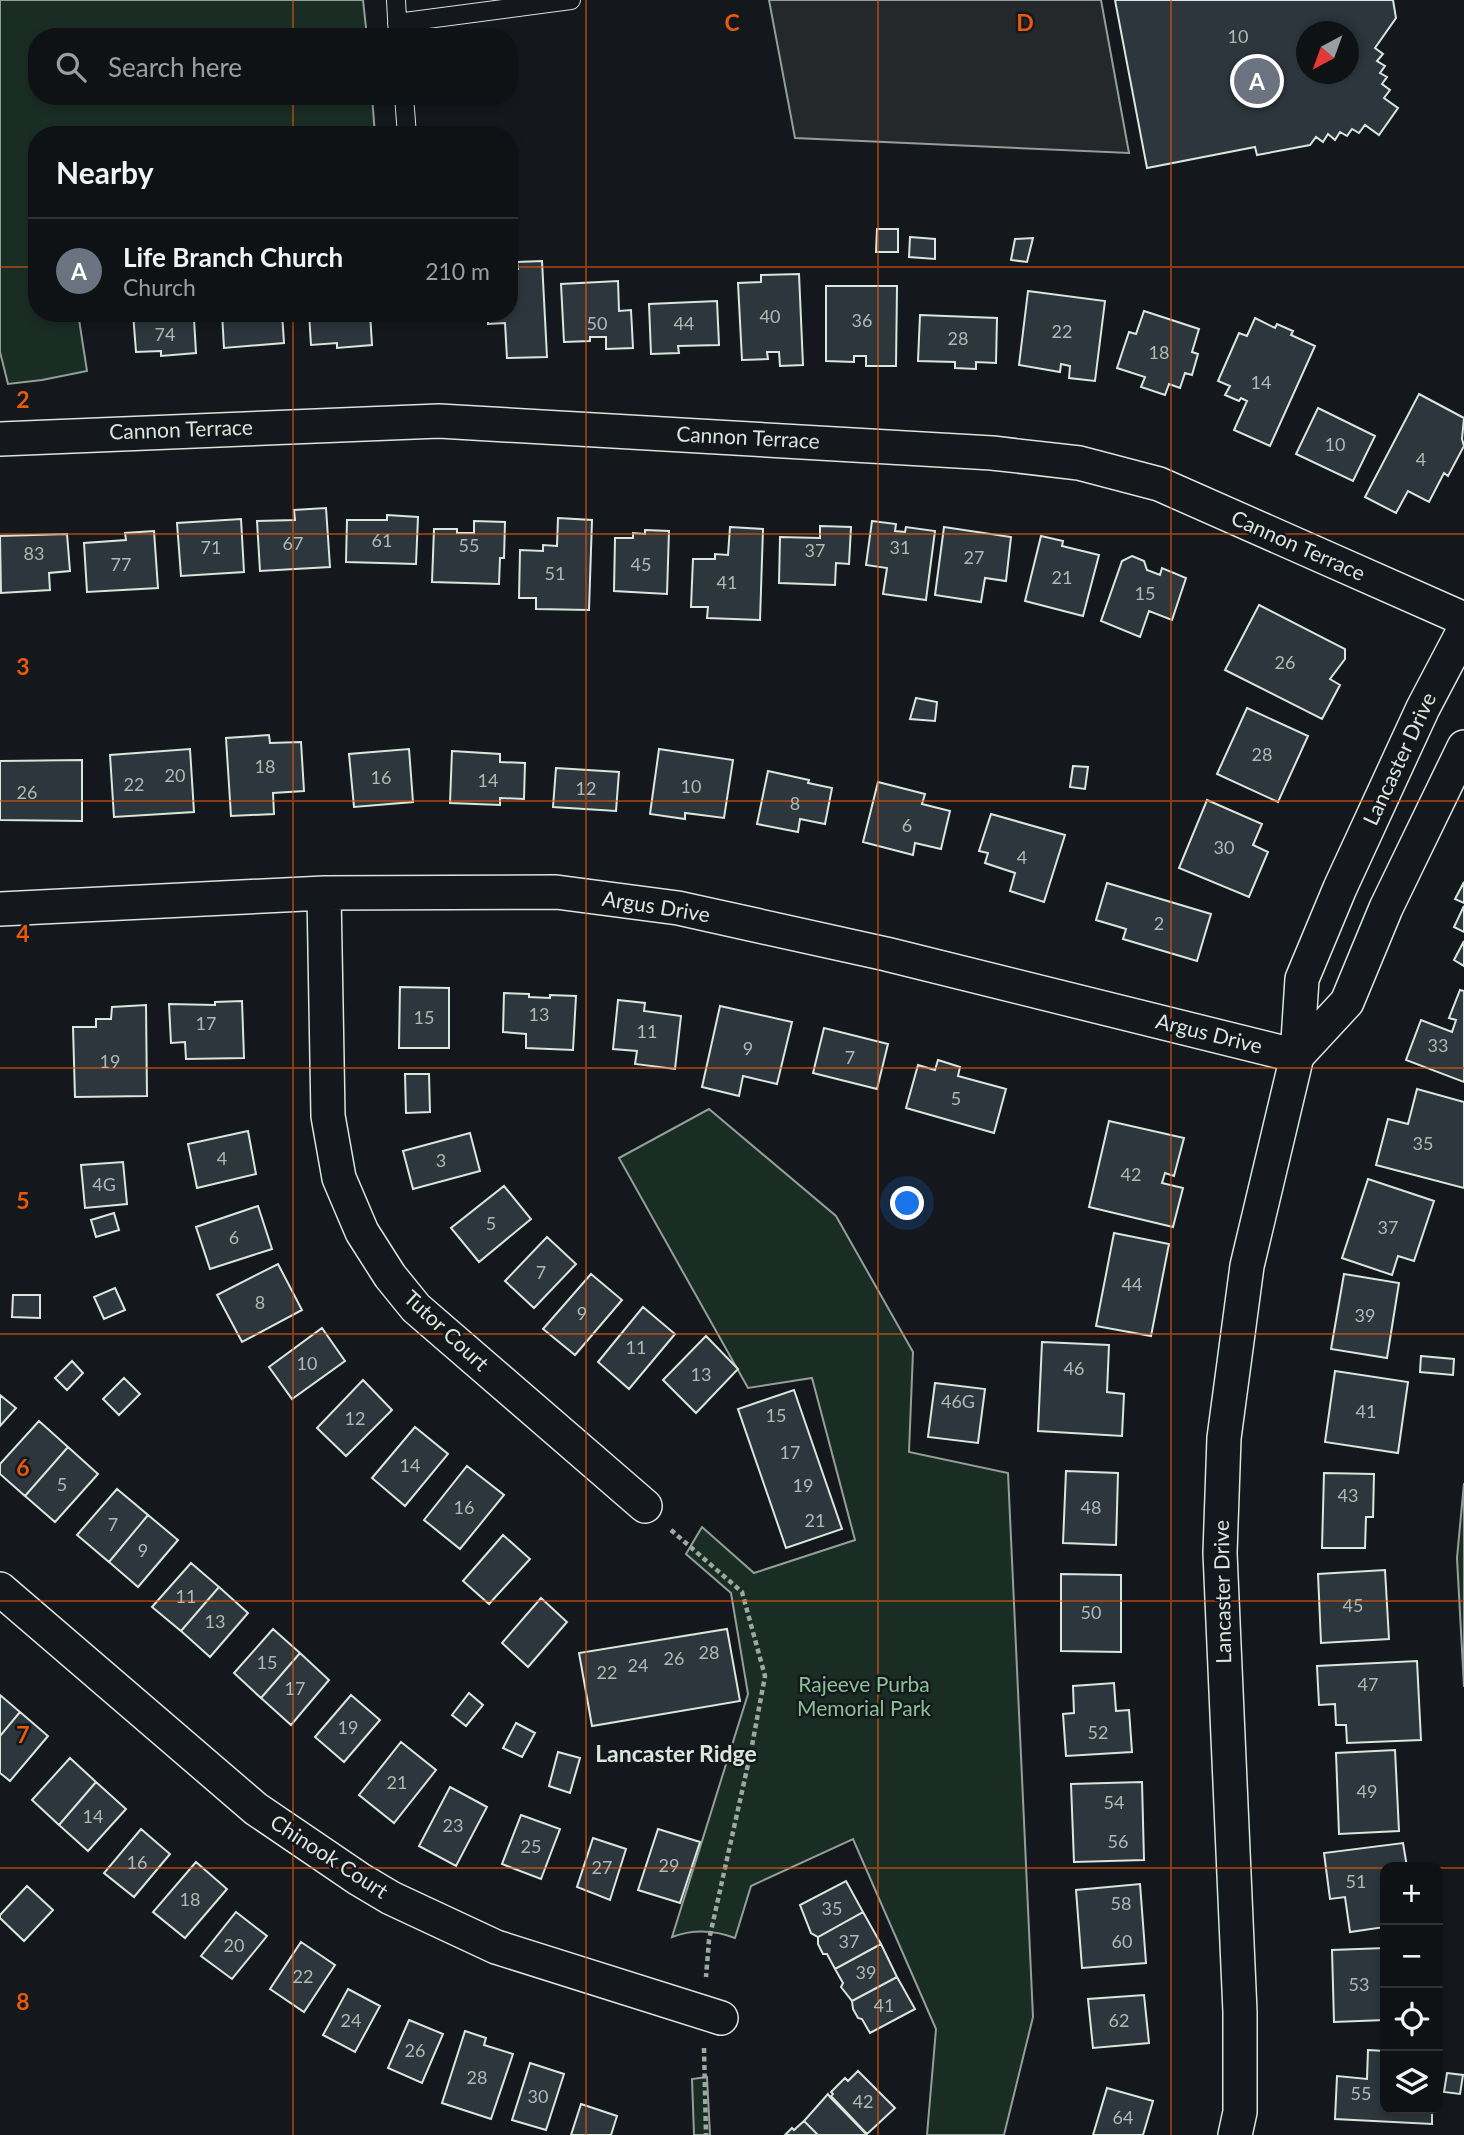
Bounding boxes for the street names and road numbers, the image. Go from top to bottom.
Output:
street label: Cannon Terrace [109,414,253,444]
street label: Cannon Terrace [676,420,820,453]
street label: Cannon Terrace [1228,504,1369,585]
street label: Lancaster Drive [1357,688,1440,829]
street label: Argus Drive [601,885,712,926]
street label: Argus Drive [1154,1007,1265,1058]
street label: Tutor Court [400,1284,495,1376]
street label: Lancaster Drive [1208,1520,1235,1664]
street label: Chinook Court [266,1809,394,1903]

